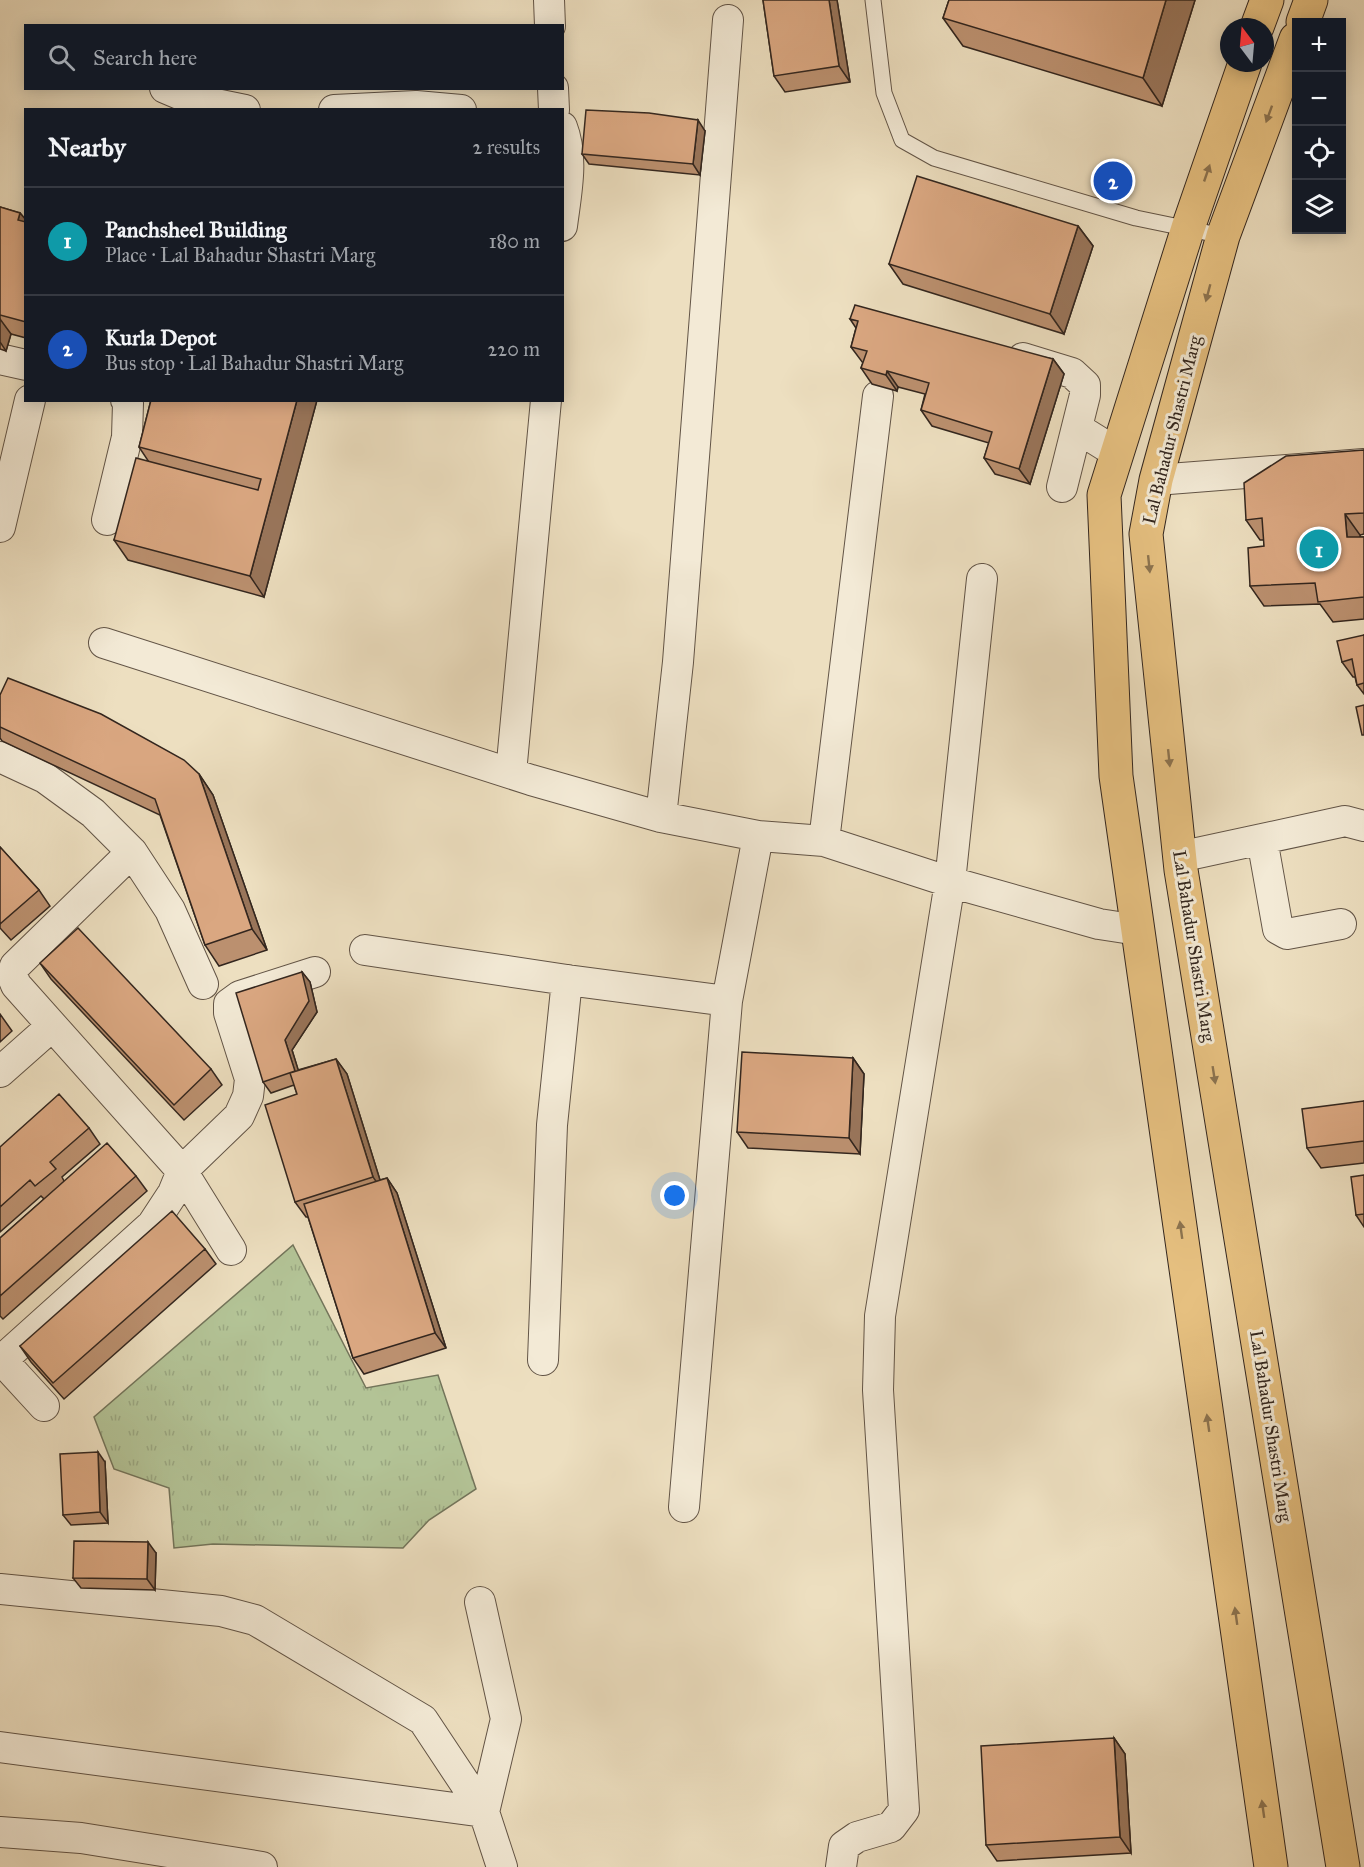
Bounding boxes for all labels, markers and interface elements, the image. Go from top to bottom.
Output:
north arrow [1220,18,1274,72]
map controls [1292,18,1346,234]
button: + [1292,18,1346,72]
search box [24,24,564,90]
icon: search [45,41,78,74]
text: Search here [93,44,197,71]
button: − [1292,72,1346,126]
one-way arrow [1264,105,1273,123]
button: locate [1292,126,1346,180]
text: Nearby [48,131,126,163]
text: 2 results [472,135,540,159]
pin: 2 [1094,158,1132,204]
one-way arrow [1202,164,1212,182]
button: layers [1292,180,1346,234]
text: Panchsheel Building [105,216,287,243]
text: 1 [64,229,71,253]
text: 180 m [489,229,540,253]
text: Place · Lal Bahadur Shastri Marg [105,243,375,267]
one-way arrow [1203,284,1212,302]
text: Kurla Depot [105,324,217,351]
street label: Lal Bahadur Shastri Marg [1138,333,1207,527]
text: 2 [63,337,72,361]
text: 220 m [488,337,540,361]
text: Bus stop · Lal Bahadur Shastri Marg [105,351,403,375]
pin: 1 [1300,526,1338,572]
one-way arrow [1144,554,1154,573]
one-way arrow [1164,748,1174,767]
street label: Lal Bahadur Shastri Marg [1167,849,1220,1044]
one-way arrow [1210,1066,1219,1085]
your location [660,1181,689,1210]
one-way arrow [1176,1220,1185,1239]
street label: Lal Bahadur Shastri Marg [1244,1329,1297,1524]
one-way arrow [1204,1413,1213,1432]
one-way arrow [1231,1606,1240,1625]
one-way arrow [1259,1799,1268,1818]

